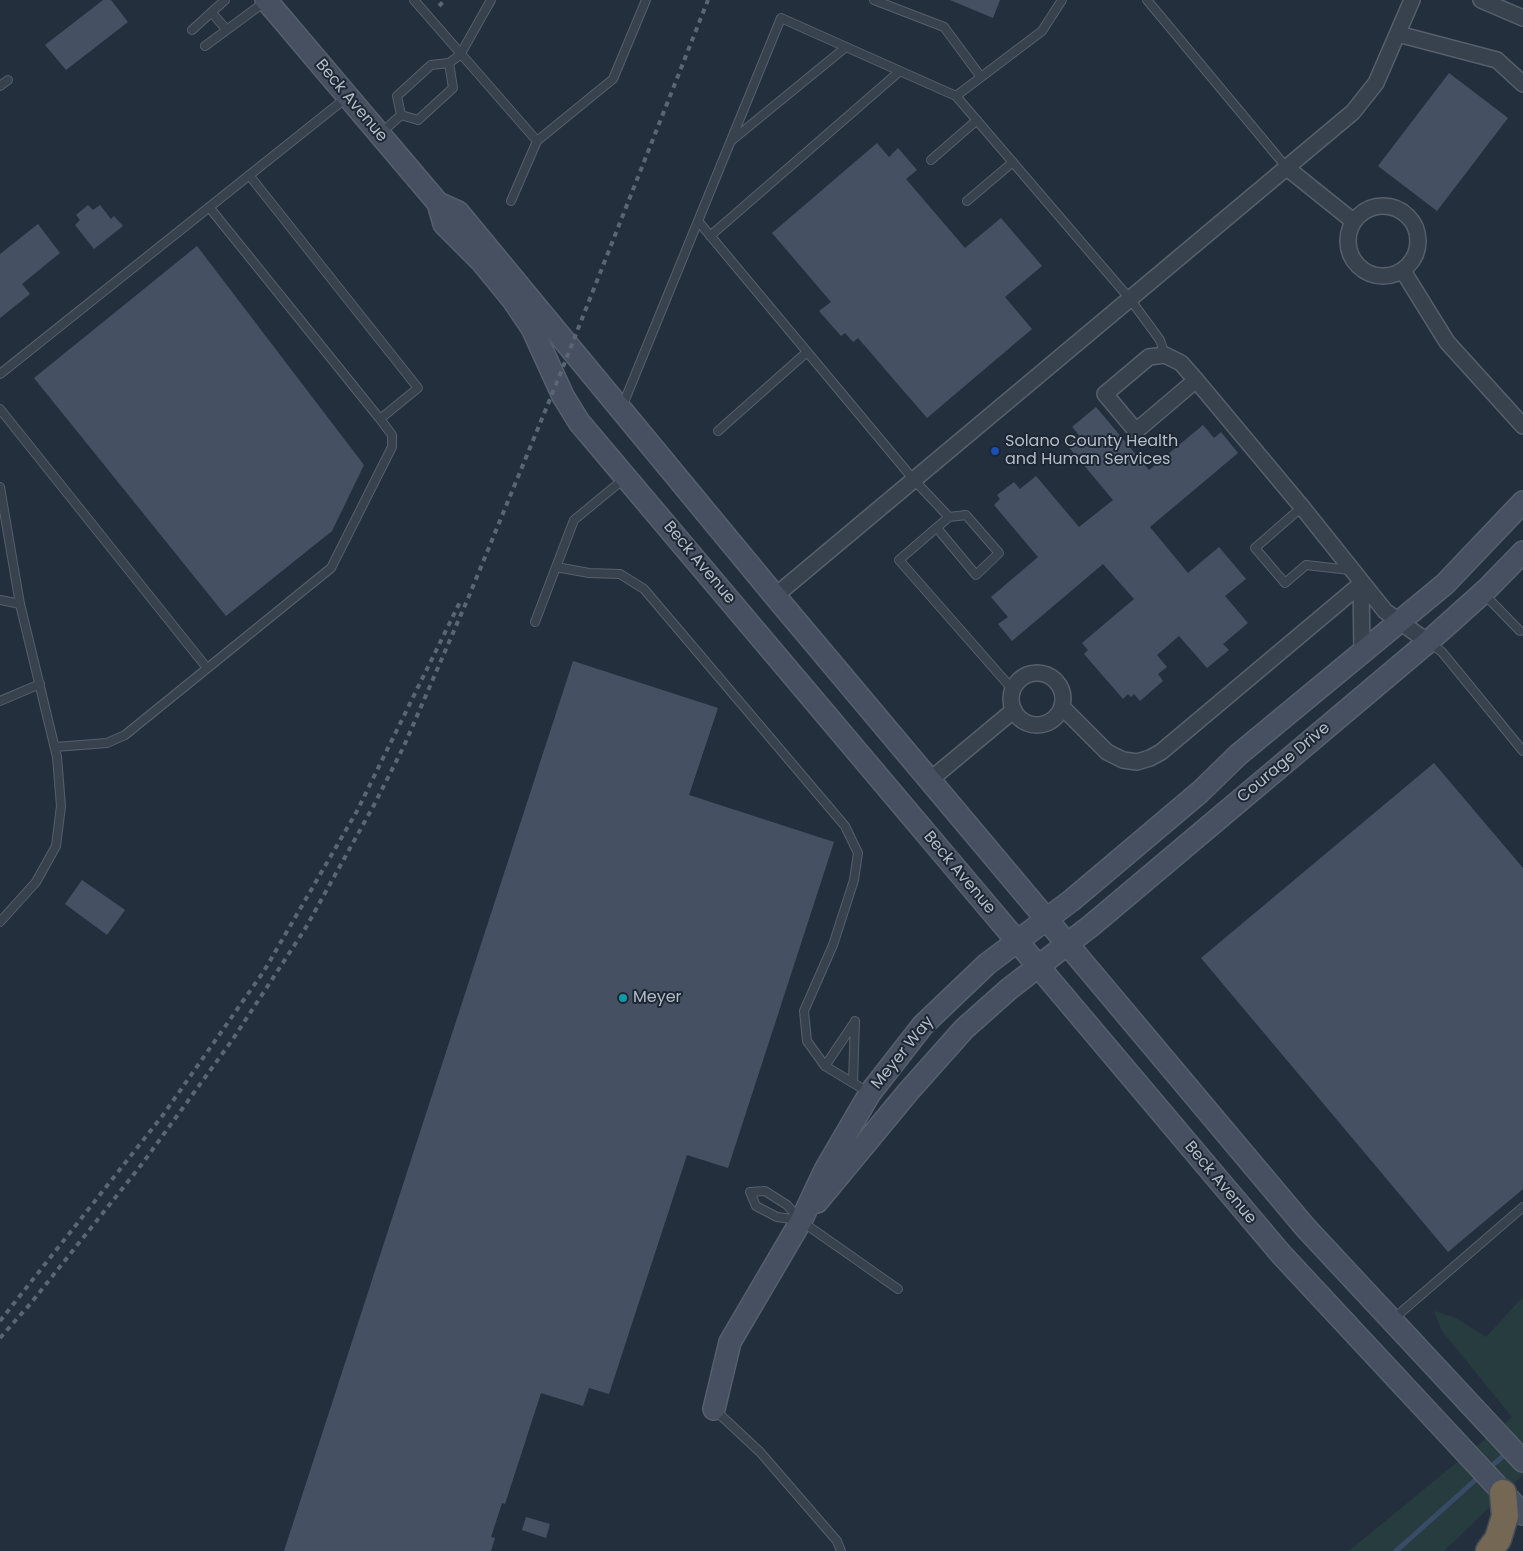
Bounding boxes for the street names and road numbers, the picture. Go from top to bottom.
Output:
street label: Beck Avenue [311,56,391,146]
street label: Beck Avenue [659,518,739,608]
street label: Courage Drive [1234,719,1334,807]
street label: Beck Avenue [919,828,999,918]
street label: Meyer Way [868,1013,938,1093]
street label: Beck Avenue [1180,1138,1260,1228]

